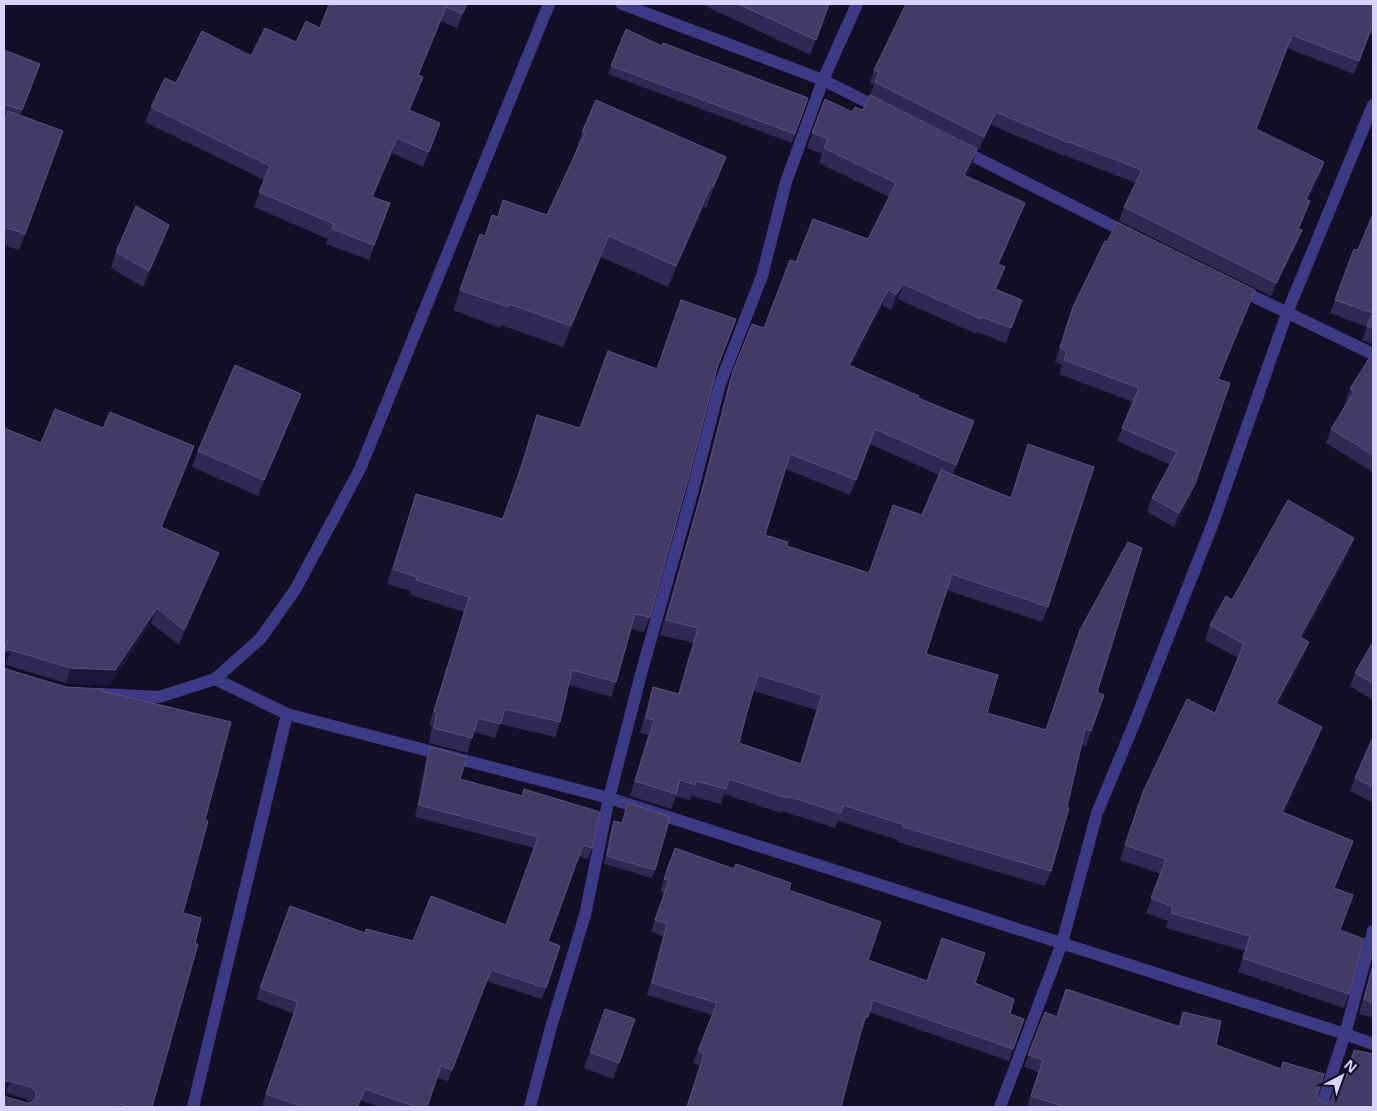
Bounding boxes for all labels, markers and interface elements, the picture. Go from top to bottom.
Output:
north arrow [1317,1051,1367,1101]
text: N [1340,1055,1361,1077]

